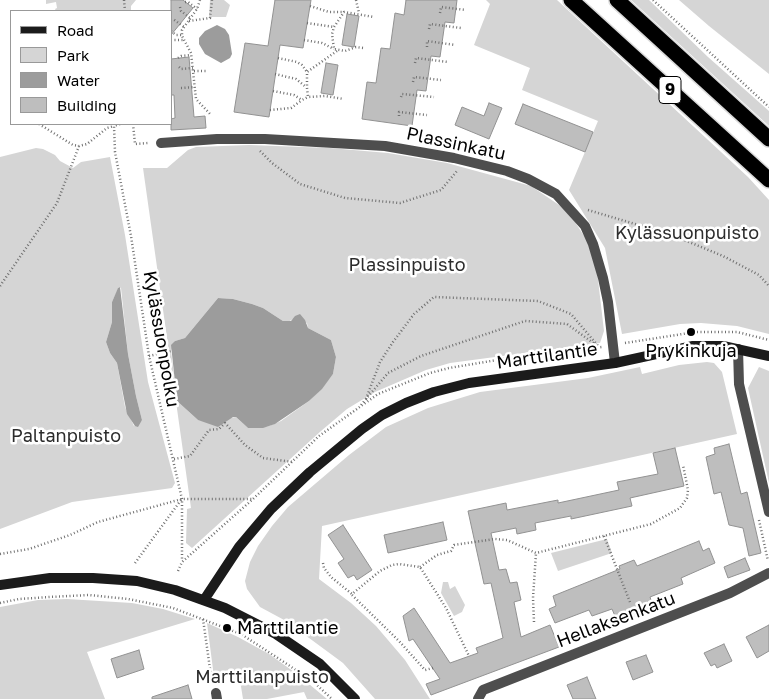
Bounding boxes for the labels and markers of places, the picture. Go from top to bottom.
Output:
marker: Prykinkuja [685,326,697,338]
place label: Prykinkuja [645,340,737,362]
place label: Marttilantie [237,617,338,639]
marker: Marttilantie [221,622,233,634]

